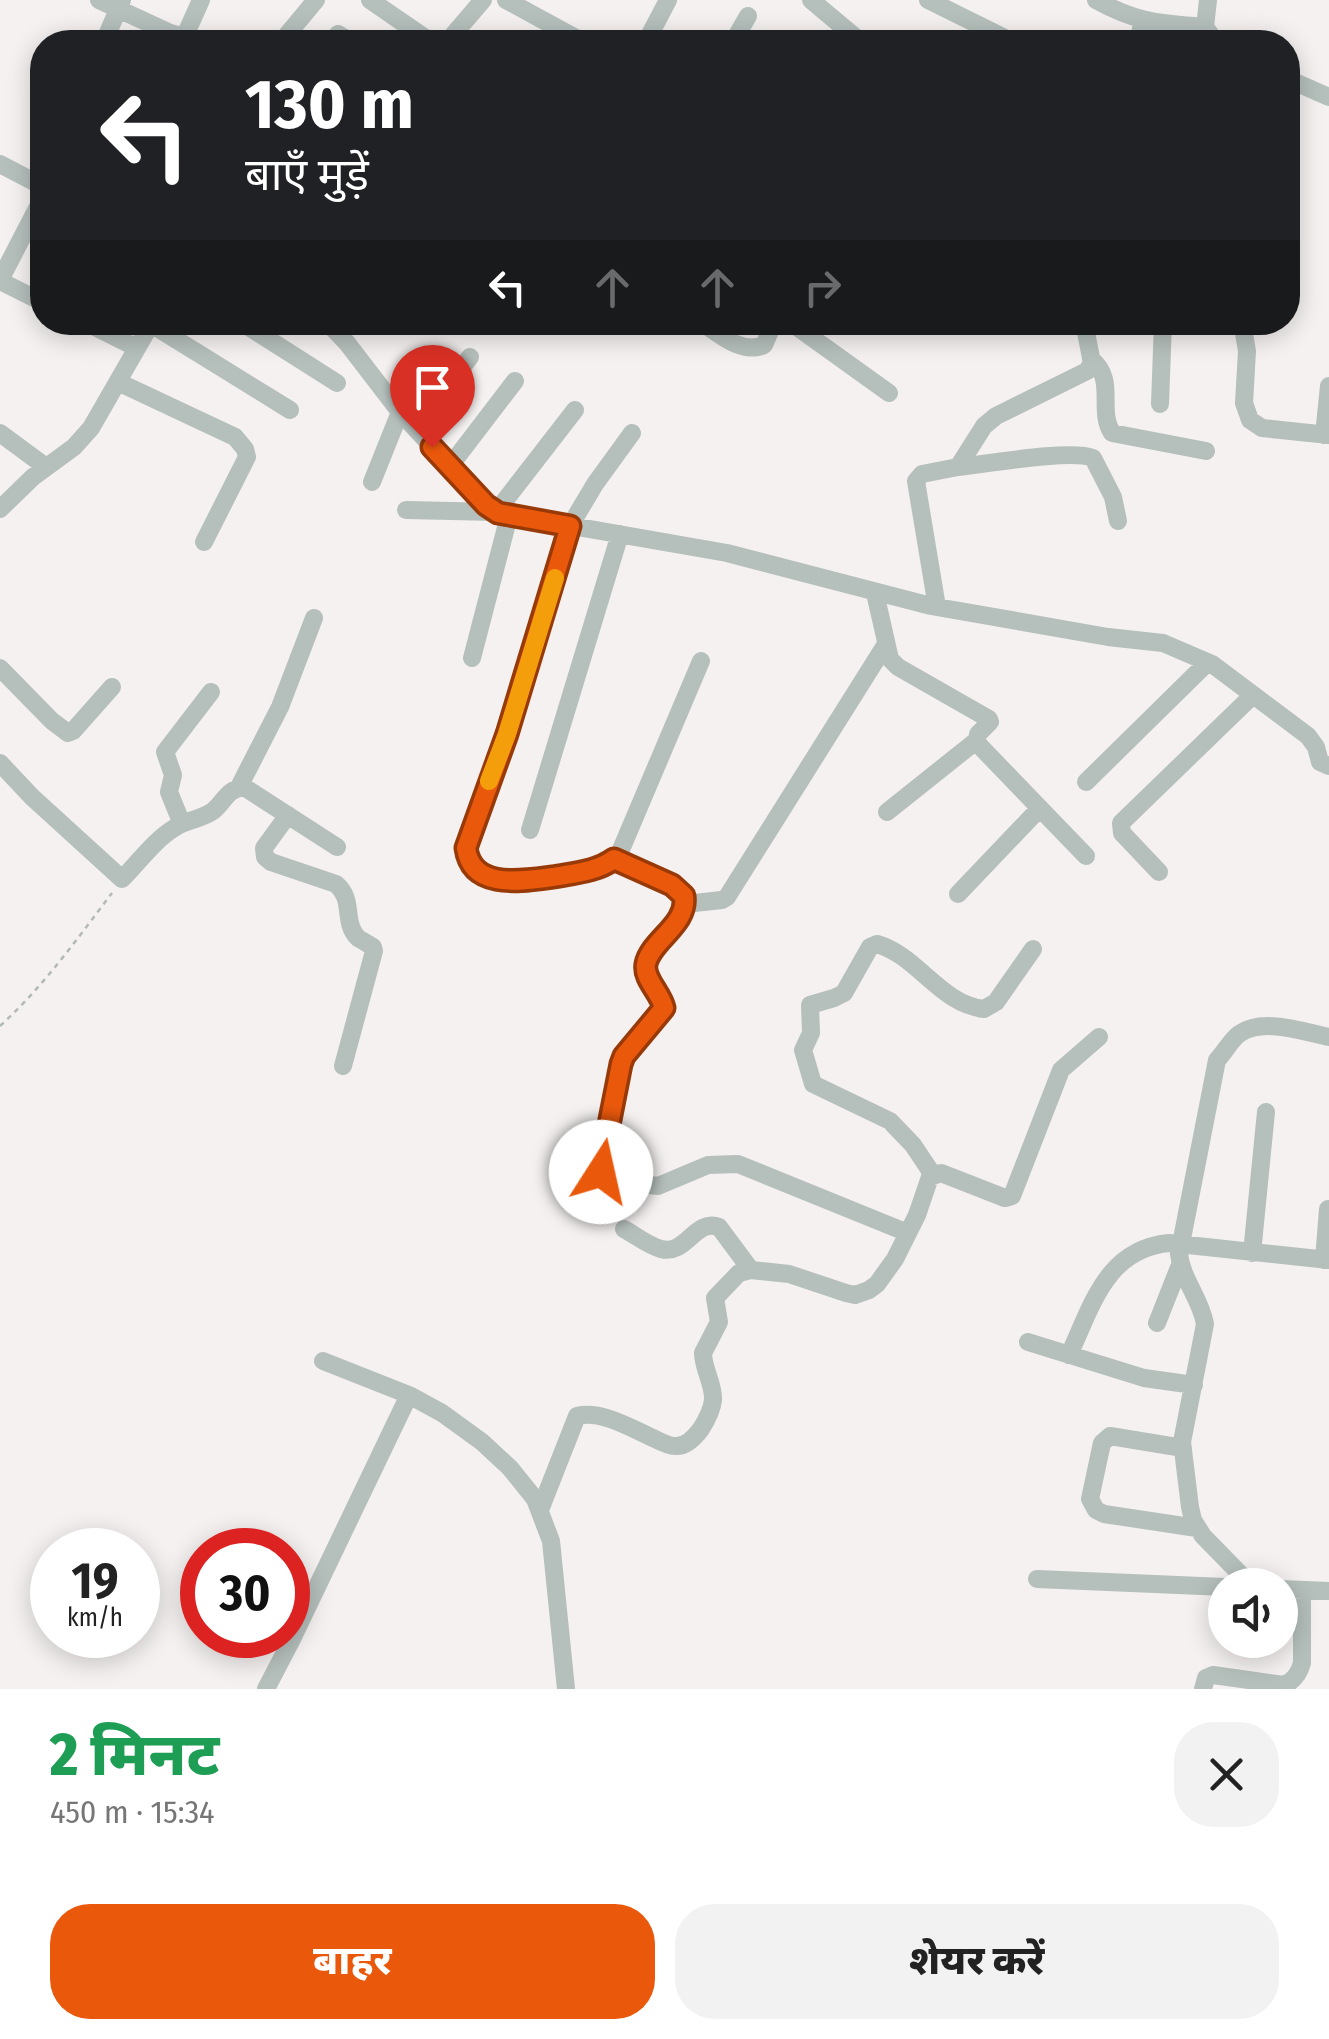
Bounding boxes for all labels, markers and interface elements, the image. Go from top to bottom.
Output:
text: 130 m [245,63,414,147]
icon: left [80,70,210,200]
text: बाएँ मुड़ें [245,148,369,202]
icon: left [480,260,535,315]
icon: ahead [585,260,640,315]
icon: ahead [690,260,745,315]
icon: right [795,260,850,315]
pin [390,345,475,448]
icon: arrive [405,360,460,415]
position arrow [549,1120,653,1224]
speed limit sign: 30 [180,1528,310,1658]
text: 19 [71,1551,118,1611]
map controls [1208,1568,1298,1658]
button: sound [1208,1568,1298,1658]
text: km/h [67,1603,123,1633]
text: 2 मिनट [50,1719,219,1791]
button: close [1174,1722,1279,1827]
text: 450 m · 15:34 [50,1793,214,1831]
button: बाहर [50,1904,655,2019]
button: शेयर करें [675,1904,1279,2019]

